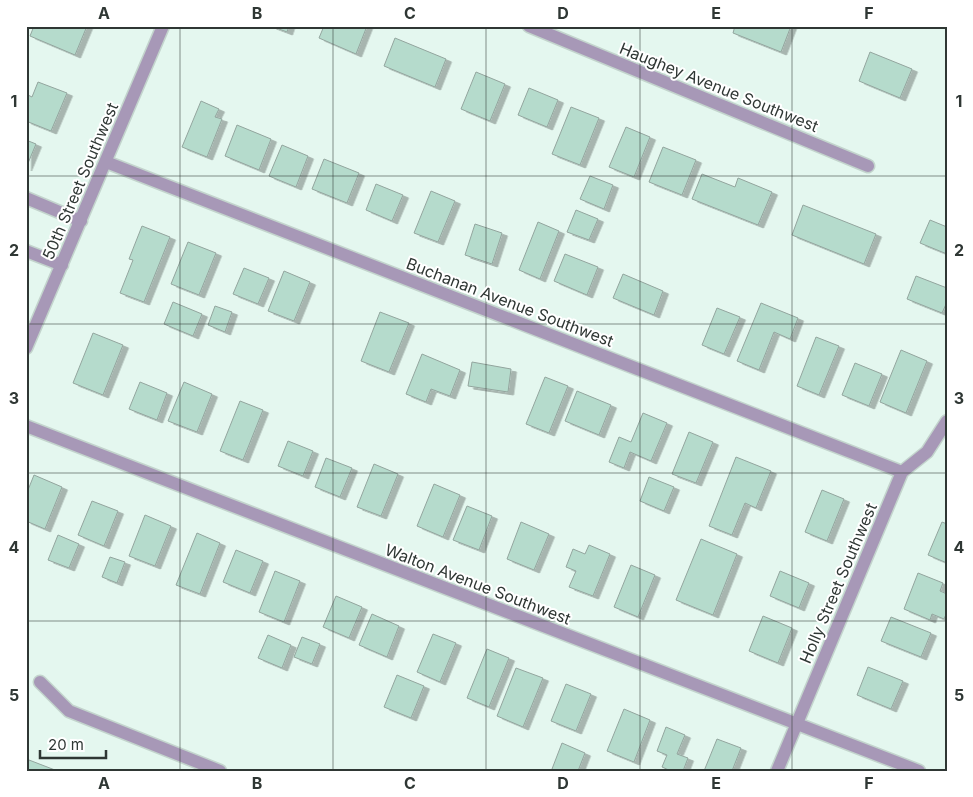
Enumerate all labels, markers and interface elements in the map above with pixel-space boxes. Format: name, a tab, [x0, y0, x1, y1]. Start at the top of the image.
text: A	[98, 3, 110, 23]
text: B	[252, 3, 262, 23]
text: C	[404, 3, 416, 23]
text: D	[557, 3, 569, 23]
text: E	[711, 3, 721, 23]
text: F	[864, 3, 874, 23]
street label: Haughey Avenue Southwest	[617, 38, 821, 136]
text: 1	[11, 91, 17, 111]
text: 1	[956, 91, 962, 111]
street label: 50th Street Southwest	[38, 99, 122, 263]
text: 2	[9, 240, 19, 260]
text: 2	[954, 240, 964, 260]
street label: Buchanan Avenue Southwest	[404, 253, 616, 351]
text: 3	[9, 388, 19, 408]
text: 3	[954, 388, 964, 408]
street label: Holly Street Southwest	[795, 500, 881, 666]
text: 4	[9, 537, 20, 557]
text: 4	[954, 537, 965, 557]
street label: Walton Avenue Southwest	[382, 539, 574, 629]
text: 5	[9, 685, 19, 705]
text: 5	[954, 685, 964, 705]
scale bar	[40, 727, 106, 759]
text: 20 m	[48, 735, 84, 754]
text: A	[98, 773, 110, 793]
text: B	[252, 773, 262, 793]
text: C	[404, 773, 416, 793]
text: D	[557, 773, 569, 793]
text: E	[711, 773, 721, 793]
text: F	[864, 773, 874, 793]

